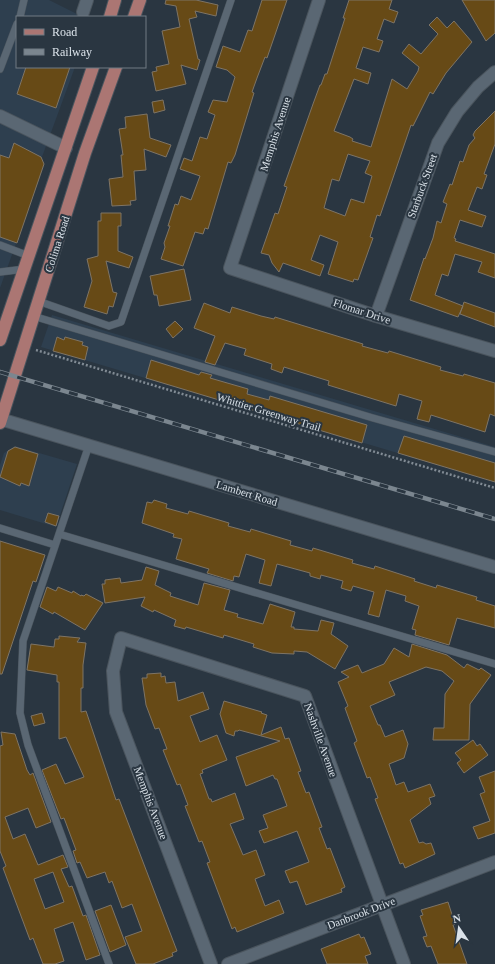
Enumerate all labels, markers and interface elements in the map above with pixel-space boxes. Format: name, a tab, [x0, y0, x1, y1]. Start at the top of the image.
legend	[16, 16, 146, 68]
text: Road	[52, 25, 77, 39]
text: Railway	[52, 45, 92, 59]
street label: Memphis Avenue	[257, 95, 293, 173]
street label: Starbuck Street	[405, 152, 439, 220]
street label: Colima Road	[42, 214, 72, 274]
street label: Flomar Drive	[332, 296, 392, 326]
street label: Whittier Greenway Trail	[216, 390, 322, 434]
street label: Lambert Road	[215, 478, 279, 508]
street label: Nashville Avenue	[302, 701, 340, 779]
street label: Memphis Avenue	[132, 765, 170, 841]
street label: Danbrook Drive	[325, 894, 397, 931]
north arrow	[439, 908, 479, 948]
text: N	[452, 912, 462, 925]

